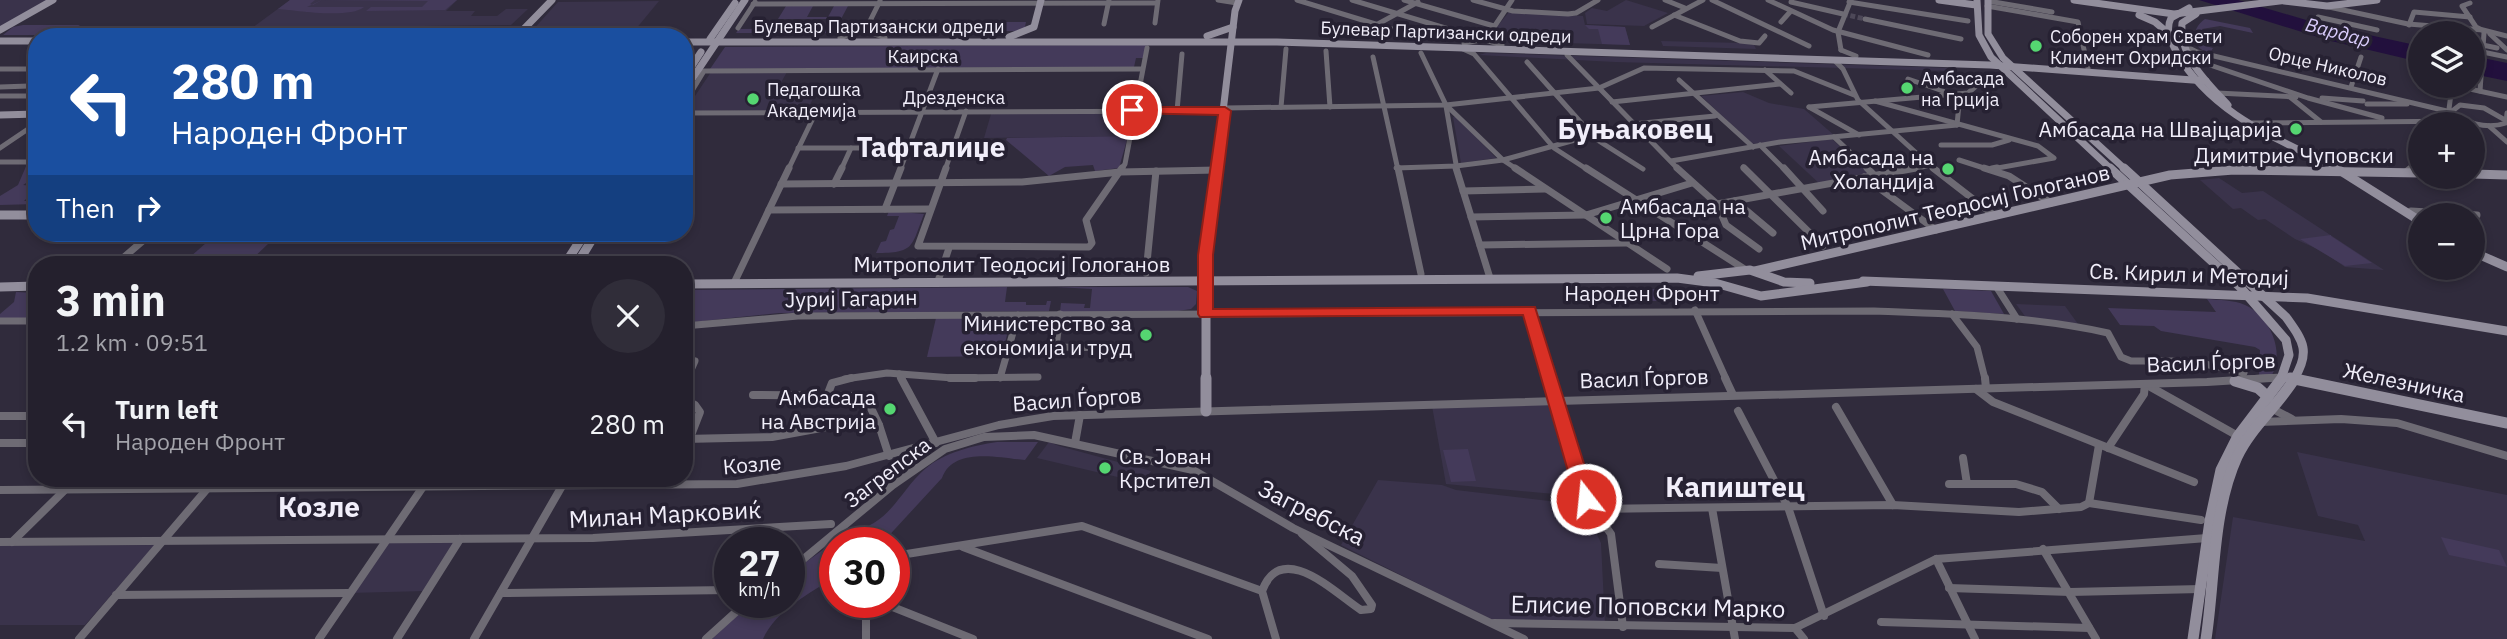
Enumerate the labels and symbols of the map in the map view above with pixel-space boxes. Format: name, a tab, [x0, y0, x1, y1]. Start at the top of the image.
water label: Вардар	[2303, 12, 2373, 52]
street label: Булевар Партизански одреди	[753, 15, 1005, 38]
street label: Булевар Партизански одреди	[1320, 16, 1572, 48]
place label: Соборен храм Свети Климент Охридски	[2050, 25, 2223, 69]
marker: Соборен храм Свети Климент Охридски	[2028, 38, 2044, 54]
street label: Орце Николов	[2266, 41, 2390, 91]
street label: Каирска	[888, 45, 959, 68]
place label: Амбасада на Грција	[1921, 67, 2005, 111]
place label: Педагошка Академија	[767, 78, 861, 122]
pin	[1102, 80, 1162, 140]
marker: Амбасада на Грција	[1899, 80, 1915, 96]
street label: Дрезденска	[903, 86, 1005, 109]
marker: Педагошка Академија	[745, 91, 761, 107]
district label: Буњаковец	[1558, 110, 1713, 147]
place label: Амбасада на Швајцарија	[2038, 115, 2282, 143]
marker: Амбасада на Швајцарија	[2288, 121, 2304, 137]
district label: Тафталиџе	[856, 128, 1006, 165]
street label: Димитрие Чуповски	[2194, 141, 2394, 169]
place label: Амбасада на Холандија	[1808, 143, 1934, 195]
street label: Митрополит Теодосиј Гологанов	[1797, 158, 2113, 256]
marker: Амбасада на Холандија	[1940, 161, 1956, 177]
place label: Амбасада на Црна Гора	[1620, 192, 1746, 244]
marker: Амбасада на Црна Гора	[1598, 210, 1614, 226]
street label: Митрополит Теодосиј Гологанов	[854, 250, 1170, 278]
street label: Св. Кирил и Методиј	[2089, 257, 2289, 291]
street label: Народен Фронт	[1564, 279, 1720, 307]
street label: Јуриј Гагарин	[784, 283, 918, 313]
place label: Министерство за економија и труд	[963, 309, 1132, 361]
marker: Министерство за економија и труд	[1138, 327, 1154, 343]
street label: Васил Ѓоргов	[2146, 346, 2276, 378]
street label: Железничка	[2340, 355, 2468, 409]
street label: Васил Ѓоргов	[1579, 362, 1709, 394]
street label: Васил Ѓоргов	[1012, 381, 1142, 417]
place label: Амбасада на Австрија	[761, 383, 876, 435]
marker: Амбасада на Австрија	[882, 401, 898, 417]
street label: Загрепска	[838, 430, 936, 514]
place label: Св. Јован Крстител	[1119, 442, 1212, 494]
street label: Козле	[721, 447, 783, 481]
marker: Св. Јован Крстител	[1097, 460, 1113, 476]
position arrow	[1549, 462, 1623, 536]
district label: Капиштец	[1665, 468, 1805, 505]
street label: Загребска	[1253, 471, 1371, 553]
district label: Козле	[278, 488, 360, 525]
street label: Милан Марковиќ	[568, 493, 762, 535]
speed limit sign: 30	[819, 527, 910, 618]
street label: Елисие Поповски Марко	[1510, 588, 1786, 624]

